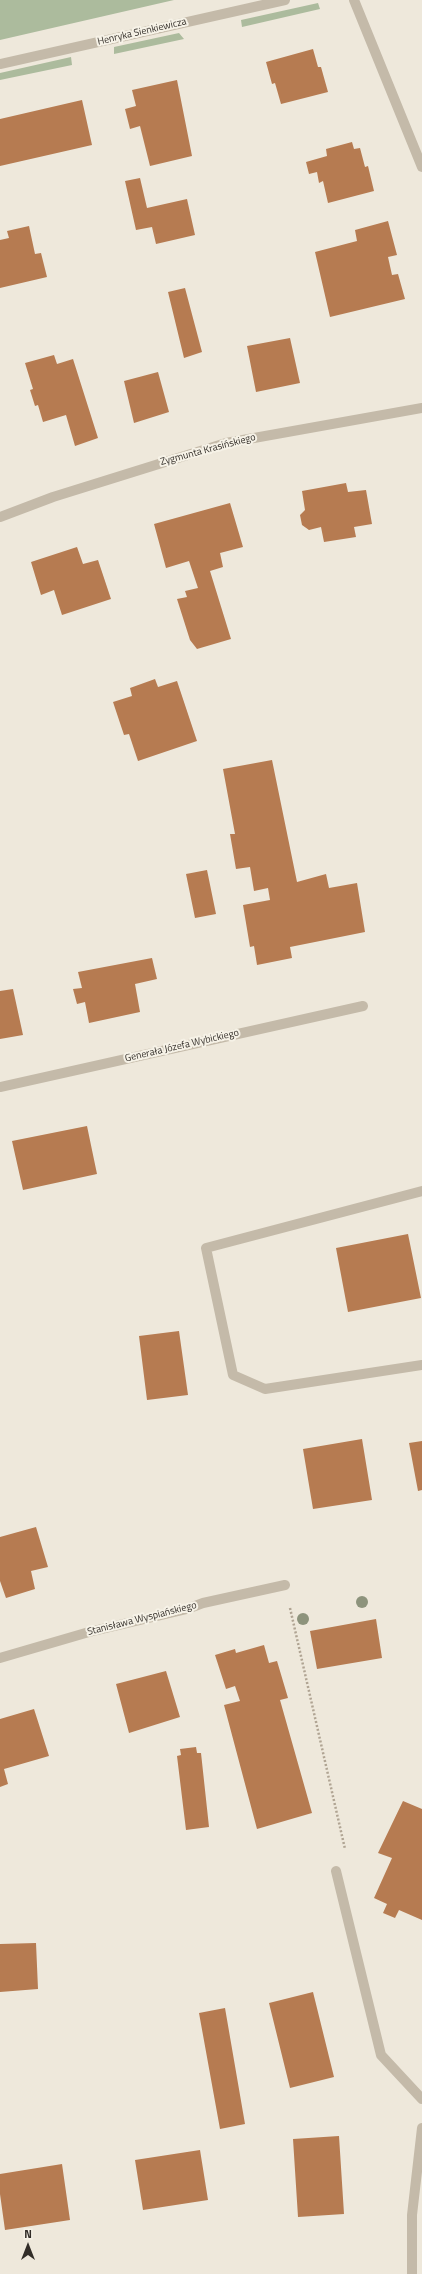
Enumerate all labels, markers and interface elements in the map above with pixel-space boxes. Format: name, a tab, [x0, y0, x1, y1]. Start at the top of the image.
street label: Henryka Sienkiewicza	[96, 16, 188, 48]
street label: Zygmunta Krasińskiego	[159, 431, 257, 469]
street label: Generała Józefa Wybickiego	[124, 1027, 240, 1065]
street label: Stanisława Wyspiańskiego	[86, 1600, 198, 1638]
north arrow	[8, 2226, 48, 2266]
text: N	[24, 2226, 32, 2242]

